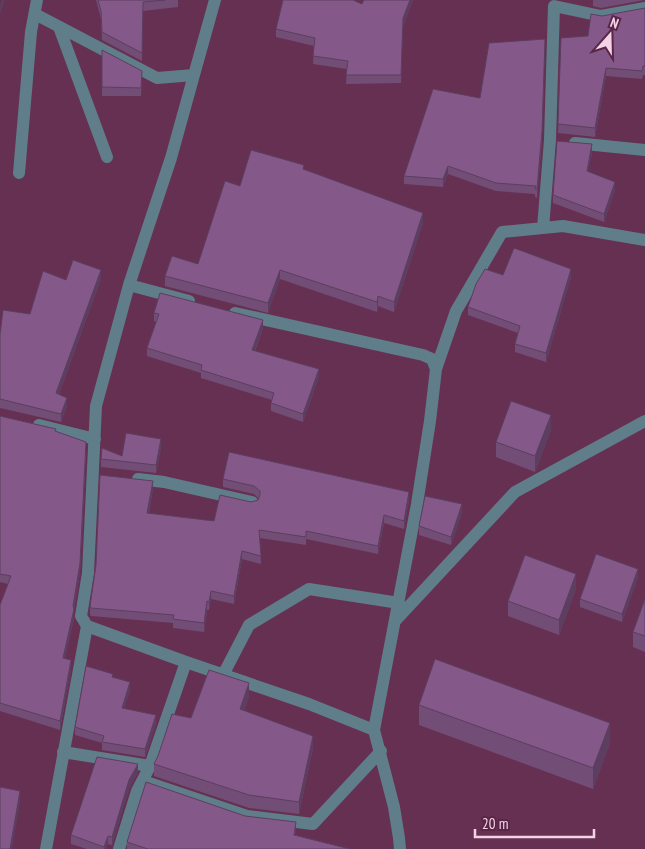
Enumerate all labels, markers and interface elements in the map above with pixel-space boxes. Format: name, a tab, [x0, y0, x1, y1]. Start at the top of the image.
north arrow	[585, 10, 635, 60]
text: N	[608, 13, 621, 33]
scale bar	[475, 806, 594, 838]
text: 20 m	[482, 814, 508, 833]

